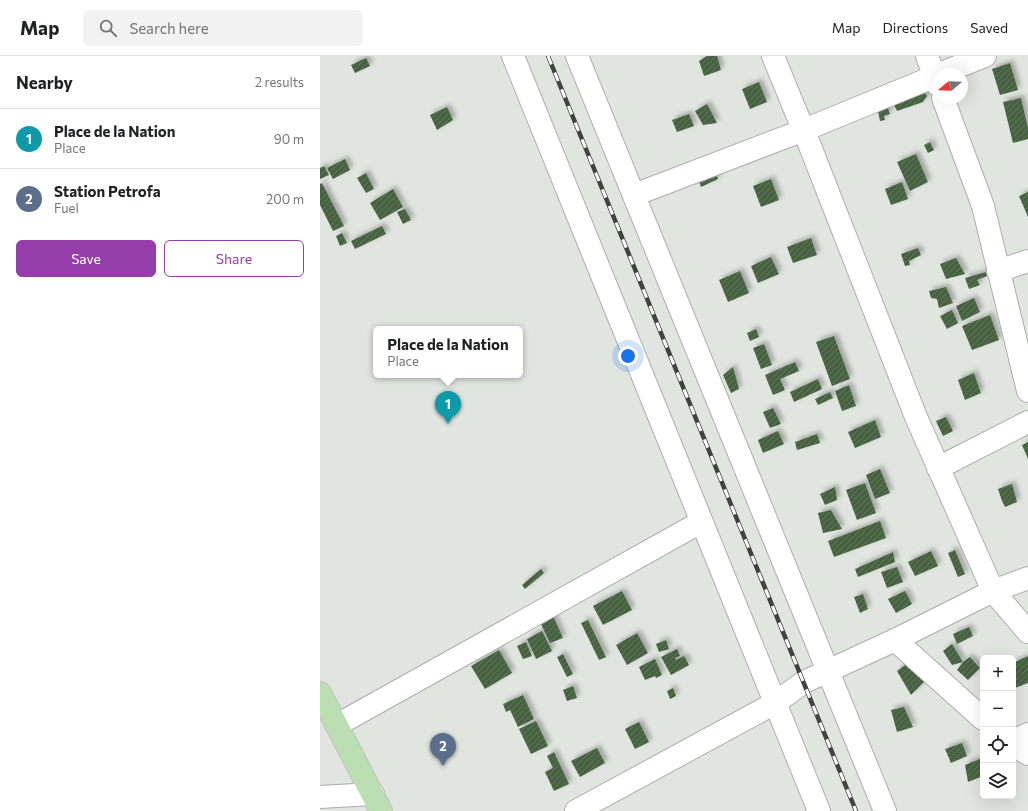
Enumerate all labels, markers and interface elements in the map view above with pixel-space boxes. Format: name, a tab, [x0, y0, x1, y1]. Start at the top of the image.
search box	[83, 10, 363, 46]
text: Map	[20, 16, 59, 39]
icon: search	[97, 17, 119, 39]
text: Search here	[129, 19, 209, 37]
text: Map	[832, 19, 861, 36]
text: Directions	[883, 19, 948, 36]
text: Saved	[970, 19, 1008, 36]
north arrow	[932, 68, 968, 104]
text: Nearby	[16, 72, 73, 93]
text: 2 results	[255, 74, 304, 90]
text: Place de la Nation	[54, 122, 175, 140]
text: 1	[26, 131, 32, 147]
text: 90 m	[274, 131, 304, 147]
text: Place	[54, 140, 86, 156]
text: Station Petrofa	[54, 182, 161, 200]
text: 2	[25, 191, 33, 207]
text: 200 m	[266, 191, 304, 207]
text: Fuel	[54, 200, 79, 216]
button: Save	[16, 240, 156, 277]
button: Share	[164, 240, 304, 277]
popup	[373, 326, 523, 378]
text: Place de la Nation	[387, 335, 509, 353]
your location	[618, 346, 638, 366]
text: Place	[387, 353, 419, 369]
pin: 1	[435, 391, 461, 424]
map controls	[980, 655, 1016, 799]
button: +	[980, 655, 1016, 691]
button: −	[980, 691, 1016, 727]
button: locate	[980, 727, 1016, 763]
pin: 2	[430, 733, 456, 766]
button: layers	[980, 763, 1016, 799]

